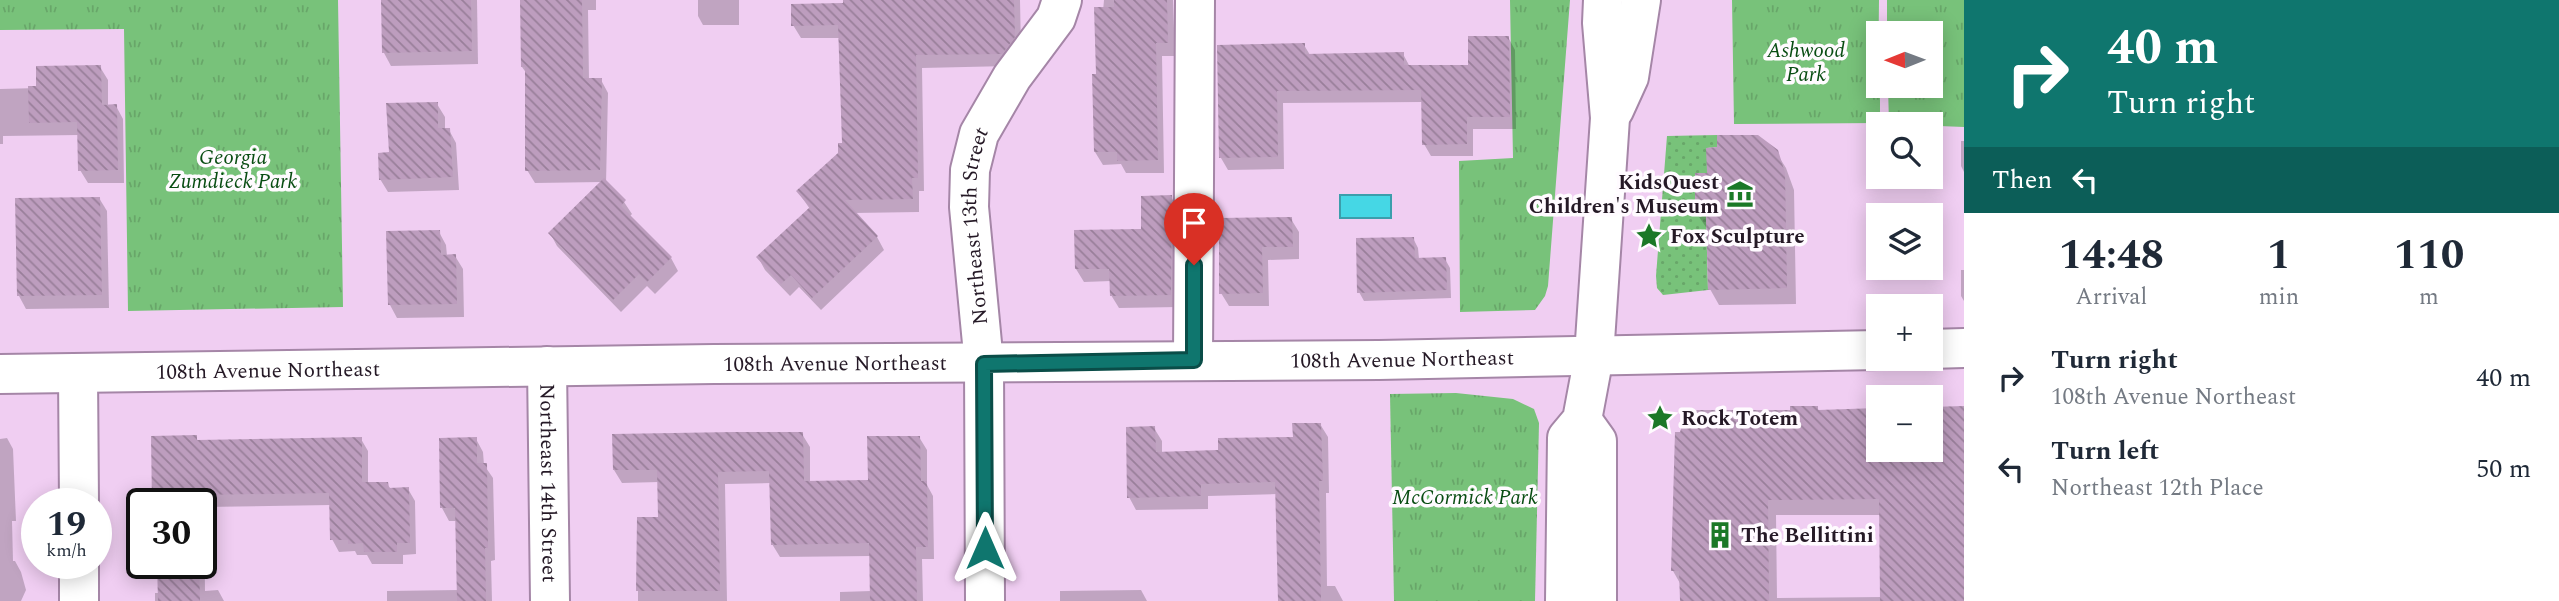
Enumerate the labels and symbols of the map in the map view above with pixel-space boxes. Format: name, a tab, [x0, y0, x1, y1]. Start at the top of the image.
north arrow	[1866, 21, 1942, 98]
park label: Ashwood Park	[1766, 35, 1845, 91]
street label: Northeast 13th Street	[954, 121, 997, 326]
park label: Georgia Zumdieck Park	[169, 142, 298, 198]
place label: KidsQuest Children's Museum	[1529, 167, 1719, 223]
museum icon: KidsQuest Children's Museum	[1725, 179, 1755, 209]
pin	[1164, 193, 1224, 265]
place icon: Fox Sculpture	[1634, 221, 1664, 251]
place label: Fox Sculpture	[1670, 221, 1805, 253]
street label: 108th Avenue Northeast	[1290, 342, 1514, 378]
street label: 108th Avenue Northeast	[723, 348, 947, 381]
street label: 108th Avenue Northeast	[156, 354, 380, 389]
street label: Northeast 14th Street	[530, 383, 565, 583]
place icon: Rock Totem	[1645, 403, 1675, 433]
place label: Rock Totem	[1681, 403, 1798, 435]
park label: McCormick Park	[1392, 482, 1538, 514]
speed limit sign: 30	[126, 488, 217, 579]
position arrow	[948, 511, 1022, 585]
building icon: The Bellittini	[1705, 520, 1735, 550]
place label: The Bellittini	[1741, 520, 1874, 552]

